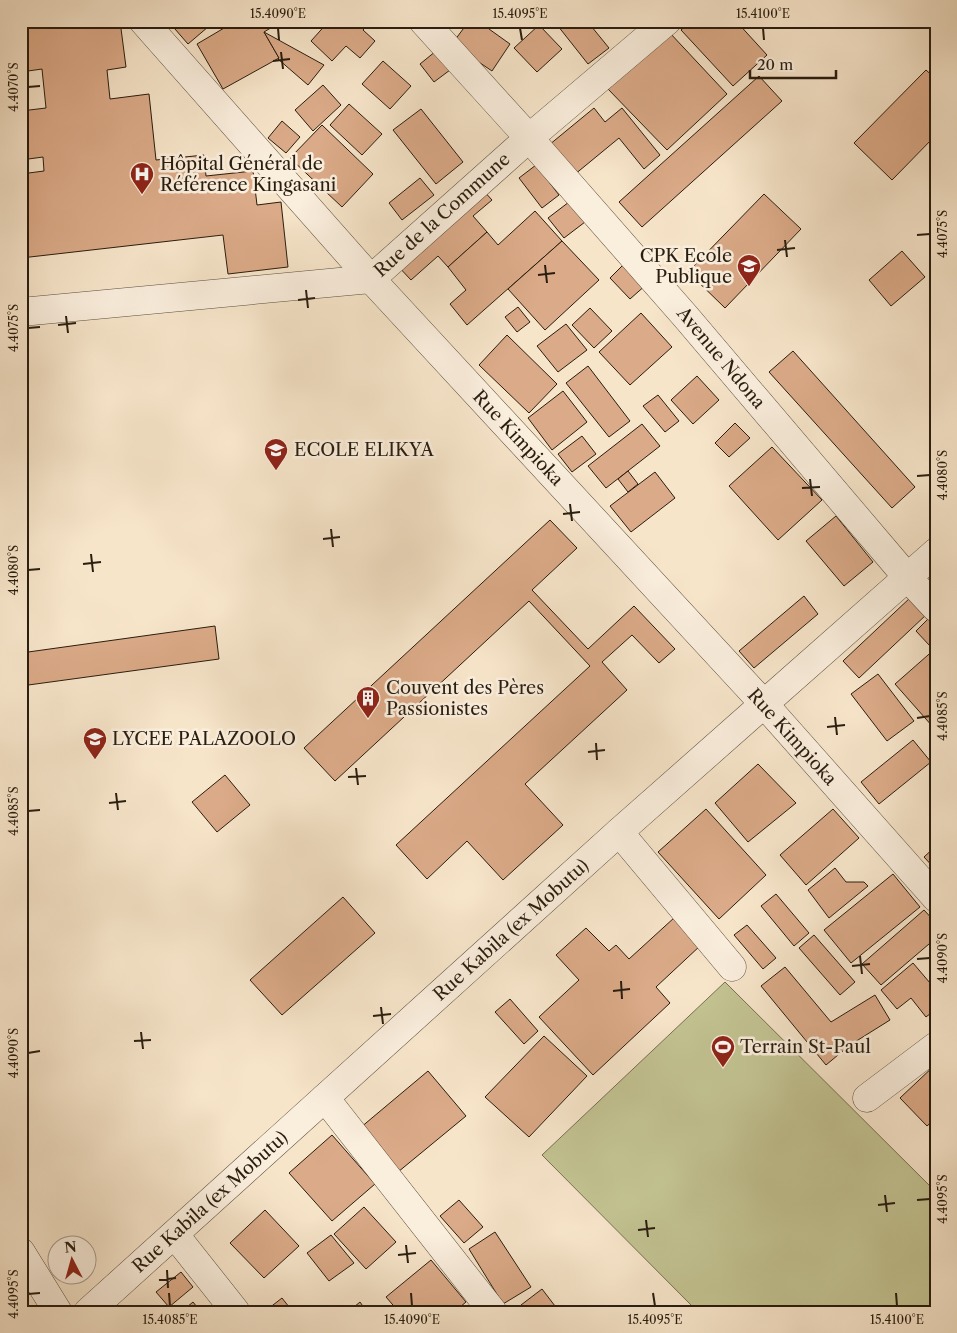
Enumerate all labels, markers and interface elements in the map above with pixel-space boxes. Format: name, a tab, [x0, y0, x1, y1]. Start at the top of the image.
text: 15.4090°E	[250, 6, 306, 21]
text: 15.4095°E	[492, 6, 548, 21]
text: 15.4100°E	[736, 6, 790, 21]
scale bar	[750, 48, 836, 80]
text: 20 m	[757, 55, 793, 74]
text: 4.4070°S	[6, 62, 21, 112]
street label: Rue de la Commune	[370, 148, 514, 282]
place label: Hôpital Général de Référence Kingasani	[160, 153, 337, 196]
hospital icon: Hôpital Général de Référence Kingasani	[129, 161, 155, 195]
text: 4.4075°S	[935, 210, 950, 258]
place label: CPK Ecole Publique	[640, 245, 732, 288]
school or university icon: CPK Ecole Publique	[736, 253, 762, 287]
street label: Avenue Ndona	[671, 302, 770, 414]
text: 4.4075°S	[6, 304, 21, 352]
street label: Rue Kimpioka	[468, 386, 568, 491]
school or university icon: ECOLE ELIKYA	[263, 437, 289, 471]
place label: ECOLE ELIKYA	[294, 439, 434, 461]
text: 4.4080°S	[935, 450, 950, 500]
text: 4.4080°S	[6, 545, 21, 595]
place label: Couvent des Pères Passionistes	[386, 677, 544, 720]
street label: Rue Kimpioka	[743, 684, 841, 790]
building icon: Couvent des Pères Passionistes	[355, 685, 381, 719]
text: 4.4085°S	[935, 691, 950, 741]
school or university icon: LYCEE PALAZOOLO	[82, 726, 108, 760]
place label: LYCEE PALAZOOLO	[112, 728, 296, 750]
text: 4.4085°S	[6, 786, 21, 836]
street label: Rue Kabila (ex Mobutu)	[429, 855, 593, 1005]
text: 4.4090°S	[935, 933, 950, 983]
text: 4.4090°S	[6, 1028, 21, 1078]
sports icon: Terrain St-Paul	[710, 1034, 736, 1068]
place label: Terrain St-Paul	[740, 1036, 871, 1058]
street label: Rue Kabila (ex Mobutu)	[128, 1127, 292, 1277]
text: 4.4095°S	[935, 1174, 950, 1224]
north arrow	[48, 1236, 98, 1286]
text: N	[64, 1237, 78, 1257]
text: 4.4095°S	[6, 1269, 21, 1319]
text: 15.4085°E	[142, 1312, 198, 1327]
text: 15.4090°E	[384, 1312, 440, 1327]
text: 15.4095°E	[627, 1312, 683, 1327]
text: 15.4100°E	[870, 1312, 924, 1327]

